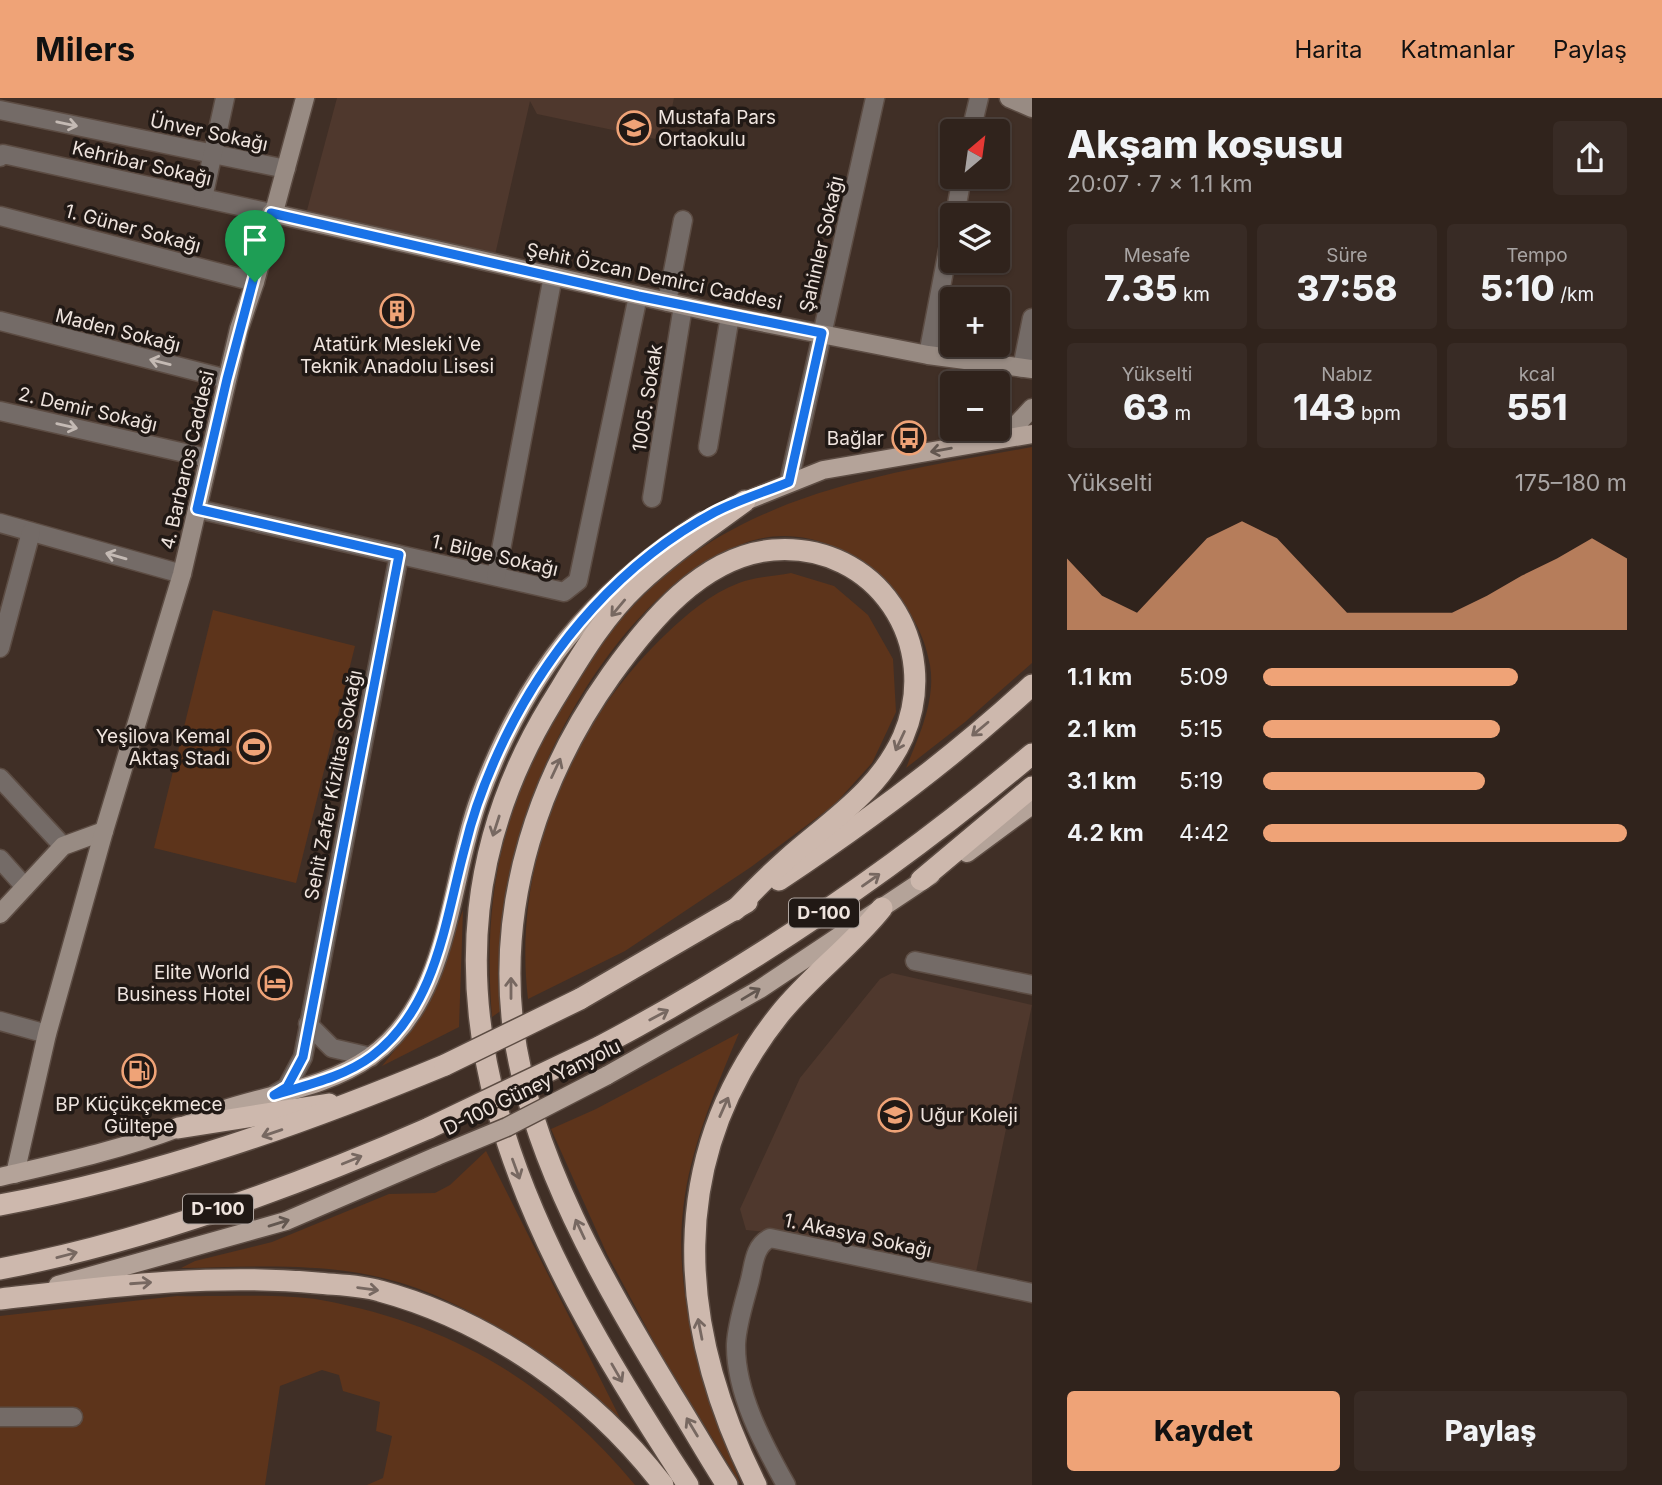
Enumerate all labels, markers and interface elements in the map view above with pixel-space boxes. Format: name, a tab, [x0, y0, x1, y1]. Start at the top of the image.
text: Milers	[35, 29, 135, 69]
text: Harita	[1295, 35, 1363, 64]
text: Katmanlar	[1401, 35, 1515, 64]
text: Paylaş	[1553, 35, 1627, 64]
place label: Mustafa Pars Ortaokulu	[658, 106, 776, 151]
street label: Ünver Sokağı	[148, 109, 270, 156]
school or university icon: Mustafa Pars Ortaokulu	[615, 109, 653, 147]
one-way arrow	[55, 118, 78, 132]
north arrow	[940, 119, 1010, 189]
map controls	[940, 119, 1010, 441]
text: Akşam koşusu	[1067, 121, 1344, 167]
button: share	[1553, 121, 1627, 195]
street label: Kehribar Sokağı	[70, 136, 214, 191]
text: 20:07 · 7 × 1.1 km	[1067, 170, 1253, 198]
street label: Şahinler Sokağı	[795, 174, 848, 314]
street label: 1. Güner Sokağı	[62, 199, 203, 258]
button: layers	[940, 203, 1010, 273]
pin	[225, 210, 285, 282]
icon: arrive	[236, 221, 274, 259]
street label: Şehit Özcan Demirci Caddesi	[524, 238, 784, 315]
text: Mesafe	[1124, 244, 1190, 267]
text: Süre	[1326, 244, 1368, 267]
text: Tempo	[1506, 244, 1568, 267]
text: 7.35	[1104, 267, 1178, 309]
text: 37:58	[1297, 267, 1397, 309]
text: 5:10	[1480, 267, 1555, 309]
text: km	[1178, 283, 1210, 306]
text: /km	[1555, 283, 1594, 306]
button: +	[940, 287, 1010, 357]
building icon: Atatürk Mesleki Ve Teknik Anadolu Lisesi	[378, 292, 416, 330]
street label: Maden Sokağı	[53, 304, 183, 357]
place label: Atatürk Mesleki Ve Teknik Anadolu Lisesi	[300, 333, 494, 378]
street label: 1005. Sokak	[628, 342, 667, 454]
one-way arrow	[150, 355, 172, 368]
text: Yükselti	[1122, 363, 1192, 386]
text: Nabız	[1321, 363, 1373, 386]
text: kcal	[1519, 363, 1555, 386]
street label: 4. Barbaros Caddesi	[156, 369, 219, 552]
button: −	[940, 371, 1010, 441]
street label: 2. Demir Sokağı	[16, 382, 160, 437]
text: 63	[1123, 386, 1169, 428]
text: 143	[1293, 386, 1356, 428]
text: 551	[1506, 386, 1568, 428]
text: m	[1169, 402, 1191, 425]
text: bpm	[1356, 402, 1401, 425]
bus stop icon: Bağlar	[890, 419, 928, 457]
one-way arrow	[55, 420, 77, 433]
place label: Bağlar	[827, 427, 884, 450]
one-way arrow	[930, 444, 953, 457]
text: Yükselti	[1067, 469, 1152, 497]
text: 175–180 m	[1515, 469, 1627, 497]
street label: 1. Bilge Sokağı	[429, 530, 560, 581]
one-way arrow	[105, 549, 128, 562]
one-way arrow	[610, 598, 626, 616]
text: 1.1 km	[1067, 663, 1132, 691]
text: 5:09	[1179, 663, 1228, 691]
street label: Sehit Zafer Kiziltas Sokağı	[300, 668, 367, 902]
text: 2.1 km	[1067, 715, 1137, 743]
text: 5:15	[1179, 715, 1223, 743]
one-way arrow	[972, 721, 990, 737]
place label: Yeşilova Kemal Aktaş Stadı	[96, 725, 230, 770]
sports icon: Yeşilova Kemal Aktaş Stadı	[235, 728, 273, 766]
one-way arrow	[893, 730, 907, 751]
one-way arrow	[550, 757, 563, 779]
text: 3.1 km	[1067, 767, 1137, 795]
text: 5:19	[1179, 767, 1223, 795]
one-way arrow	[489, 815, 502, 837]
text: 4.2 km	[1067, 819, 1144, 847]
text: 4:42	[1179, 819, 1229, 847]
one-way arrow	[861, 872, 880, 887]
road number: D-100	[789, 898, 859, 928]
place label: Elite World Business Hotel	[117, 961, 250, 1006]
hotel icon: Elite World Business Hotel	[256, 964, 294, 1002]
one-way arrow	[504, 977, 518, 1000]
one-way arrow	[741, 987, 761, 1001]
one-way arrow	[648, 1008, 669, 1022]
street label: D-100 Güney Yanyolu	[440, 1035, 624, 1140]
fuel station icon: BP Küçükçekmece Gültepe	[120, 1052, 158, 1090]
place label: BP Küçükçekmece Gültepe	[55, 1093, 223, 1138]
school or university icon: Uğur Koleji	[876, 1096, 914, 1134]
one-way arrow	[718, 1097, 732, 1118]
place label: Uğur Koleji	[920, 1104, 1018, 1127]
one-way arrow	[261, 1128, 283, 1140]
one-way arrow	[341, 1153, 363, 1166]
one-way arrow	[511, 1158, 523, 1180]
road number: D-100	[183, 1194, 253, 1224]
street label: 1. Akasya Sokağı	[782, 1209, 934, 1262]
one-way arrow	[267, 1216, 289, 1228]
one-way arrow	[573, 1218, 586, 1240]
one-way arrow	[55, 1248, 78, 1261]
one-way arrow	[129, 1276, 152, 1289]
one-way arrow	[356, 1283, 379, 1296]
one-way arrow	[693, 1318, 707, 1341]
one-way arrow	[610, 1362, 624, 1382]
button: Kaydet	[1067, 1391, 1340, 1471]
button: Paylaş	[1354, 1391, 1627, 1471]
one-way arrow	[684, 1417, 698, 1437]

